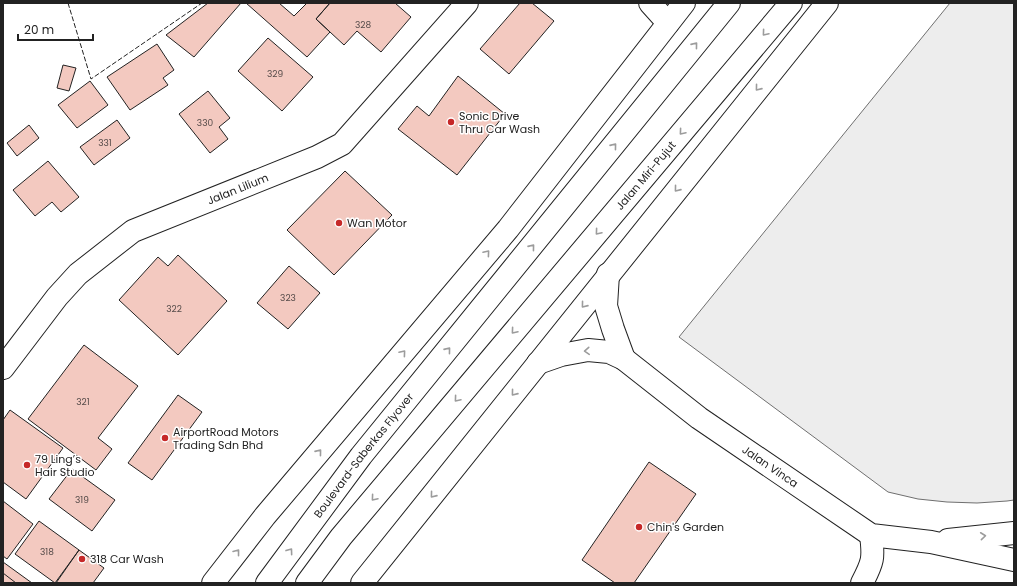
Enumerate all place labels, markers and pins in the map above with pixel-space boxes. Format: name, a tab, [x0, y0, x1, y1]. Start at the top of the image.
place label: Sonic Drive Thru Car Wash	[459, 108, 540, 137]
marker: Sonic Drive Thru Car Wash	[446, 117, 456, 127]
place label: Wan Motor	[347, 215, 407, 231]
marker: Wan Motor	[334, 218, 344, 228]
place label: AirportRoad Motors Trading Sdn Bhd	[173, 424, 279, 453]
marker: AirportRoad Motors Trading Sdn Bhd	[160, 433, 170, 443]
place label: 79 Ling’s Hair Studio	[35, 451, 94, 480]
marker: 79 Ling’s Hair Studio	[22, 460, 32, 470]
place label: Chin's Garden	[647, 519, 724, 535]
marker: Chin's Garden	[634, 522, 644, 532]
place label: 318 Car Wash	[90, 551, 164, 567]
marker: 318 Car Wash	[77, 554, 87, 564]

